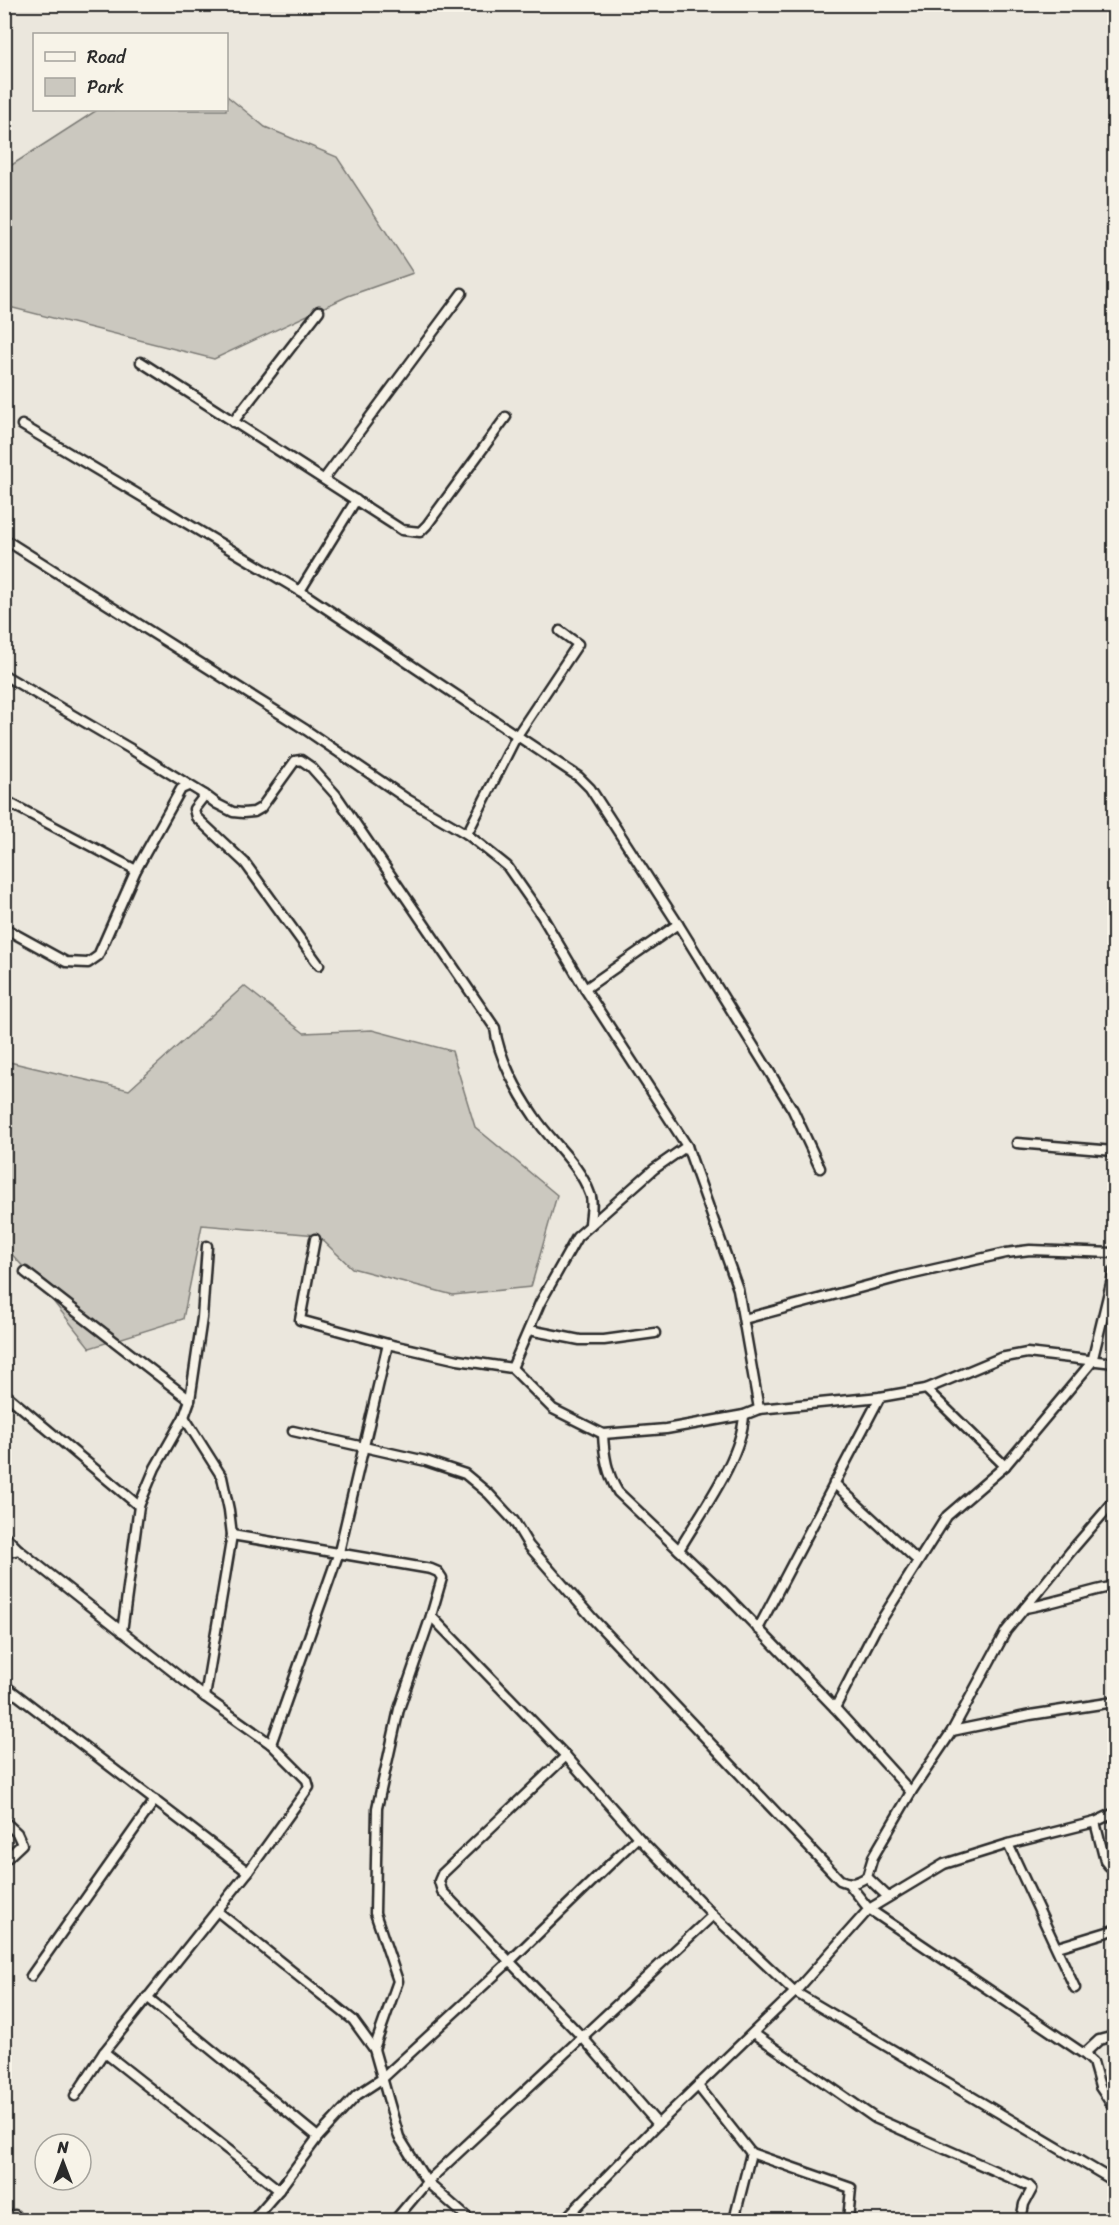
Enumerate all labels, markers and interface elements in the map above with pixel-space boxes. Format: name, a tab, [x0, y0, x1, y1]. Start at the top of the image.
legend	[33, 33, 228, 111]
text: Road	[87, 41, 127, 73]
text: Park	[87, 71, 124, 103]
north arrow	[33, 2132, 93, 2192]
text: N	[56, 2133, 69, 2162]

